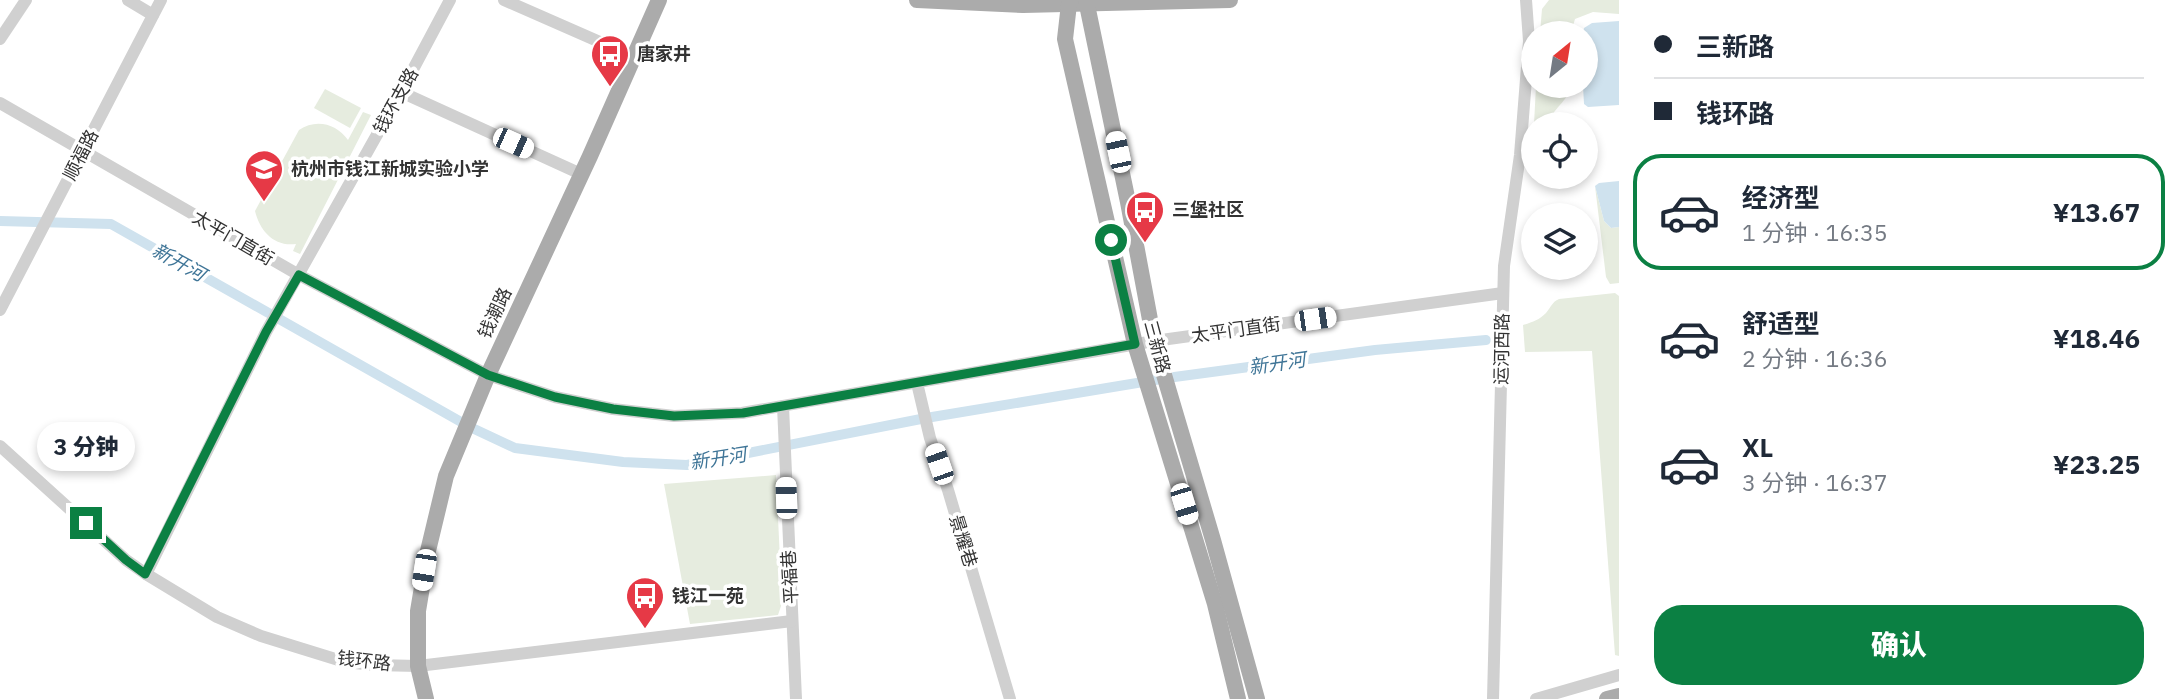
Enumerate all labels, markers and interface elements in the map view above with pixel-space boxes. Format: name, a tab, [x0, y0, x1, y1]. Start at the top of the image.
north arrow	[1521, 21, 1598, 98]
map controls	[1521, 21, 1598, 280]
text: 三新路	[1696, 29, 1774, 63]
bus stop icon: 唐家井	[589, 33, 631, 88]
place label: 唐家井	[637, 42, 691, 65]
street label: 钱环支路	[368, 64, 423, 138]
text: 钱环路	[1696, 96, 1774, 130]
button: locate	[1521, 112, 1598, 189]
street label: 顺福路	[58, 125, 103, 184]
car	[490, 125, 537, 161]
car	[1104, 129, 1133, 175]
school or university icon: 杭州市钱江新城实验小学	[243, 148, 285, 203]
place label: 杭州市钱江新城实验小学	[291, 157, 489, 180]
text: 经济型	[1742, 180, 1820, 214]
icon: car	[1658, 181, 1721, 244]
bus stop icon: 三堡社区	[1124, 189, 1166, 244]
text: ¥13.67	[2053, 195, 2140, 229]
place label: 三堡社区	[1172, 198, 1244, 221]
button: layers	[1521, 203, 1598, 280]
street label: 太平门直街	[189, 205, 278, 270]
text: 1 分钟 · 16:35	[1742, 217, 1888, 247]
route start	[1095, 224, 1127, 256]
water label: 新开河	[148, 238, 213, 288]
street label: 钱潮路	[473, 283, 516, 342]
car	[1293, 306, 1338, 332]
text: 舒适型	[1742, 306, 1820, 340]
icon: car	[1658, 307, 1721, 370]
street label: 太平门直街	[1190, 312, 1282, 347]
street label: 运河西路	[1489, 313, 1514, 385]
street label: 三新路	[1139, 318, 1176, 376]
text: ¥18.46	[2053, 321, 2140, 355]
text: 2 分钟 · 16:36	[1742, 343, 1888, 373]
water label: 新开河	[1247, 347, 1311, 379]
callout: 3 分钟	[37, 421, 135, 470]
text: XL	[1742, 430, 1773, 464]
text: 3 分钟	[53, 431, 119, 461]
icon: car	[1658, 433, 1721, 496]
water label: 新开河	[688, 441, 752, 474]
car	[923, 441, 956, 487]
text: ¥23.25	[2053, 447, 2140, 481]
text: 3 分钟 · 16:37	[1742, 467, 1888, 497]
car	[775, 477, 798, 519]
car	[1168, 481, 1201, 527]
route end	[70, 507, 102, 539]
street label: 景耀巷	[945, 512, 982, 570]
car	[411, 548, 438, 592]
street label: 平福巷	[777, 549, 802, 605]
bus stop icon: 钱江一苑	[624, 575, 666, 630]
place label: 钱江一苑	[672, 584, 744, 607]
button: 确认	[1654, 605, 2144, 685]
street label: 钱环路	[336, 646, 392, 675]

